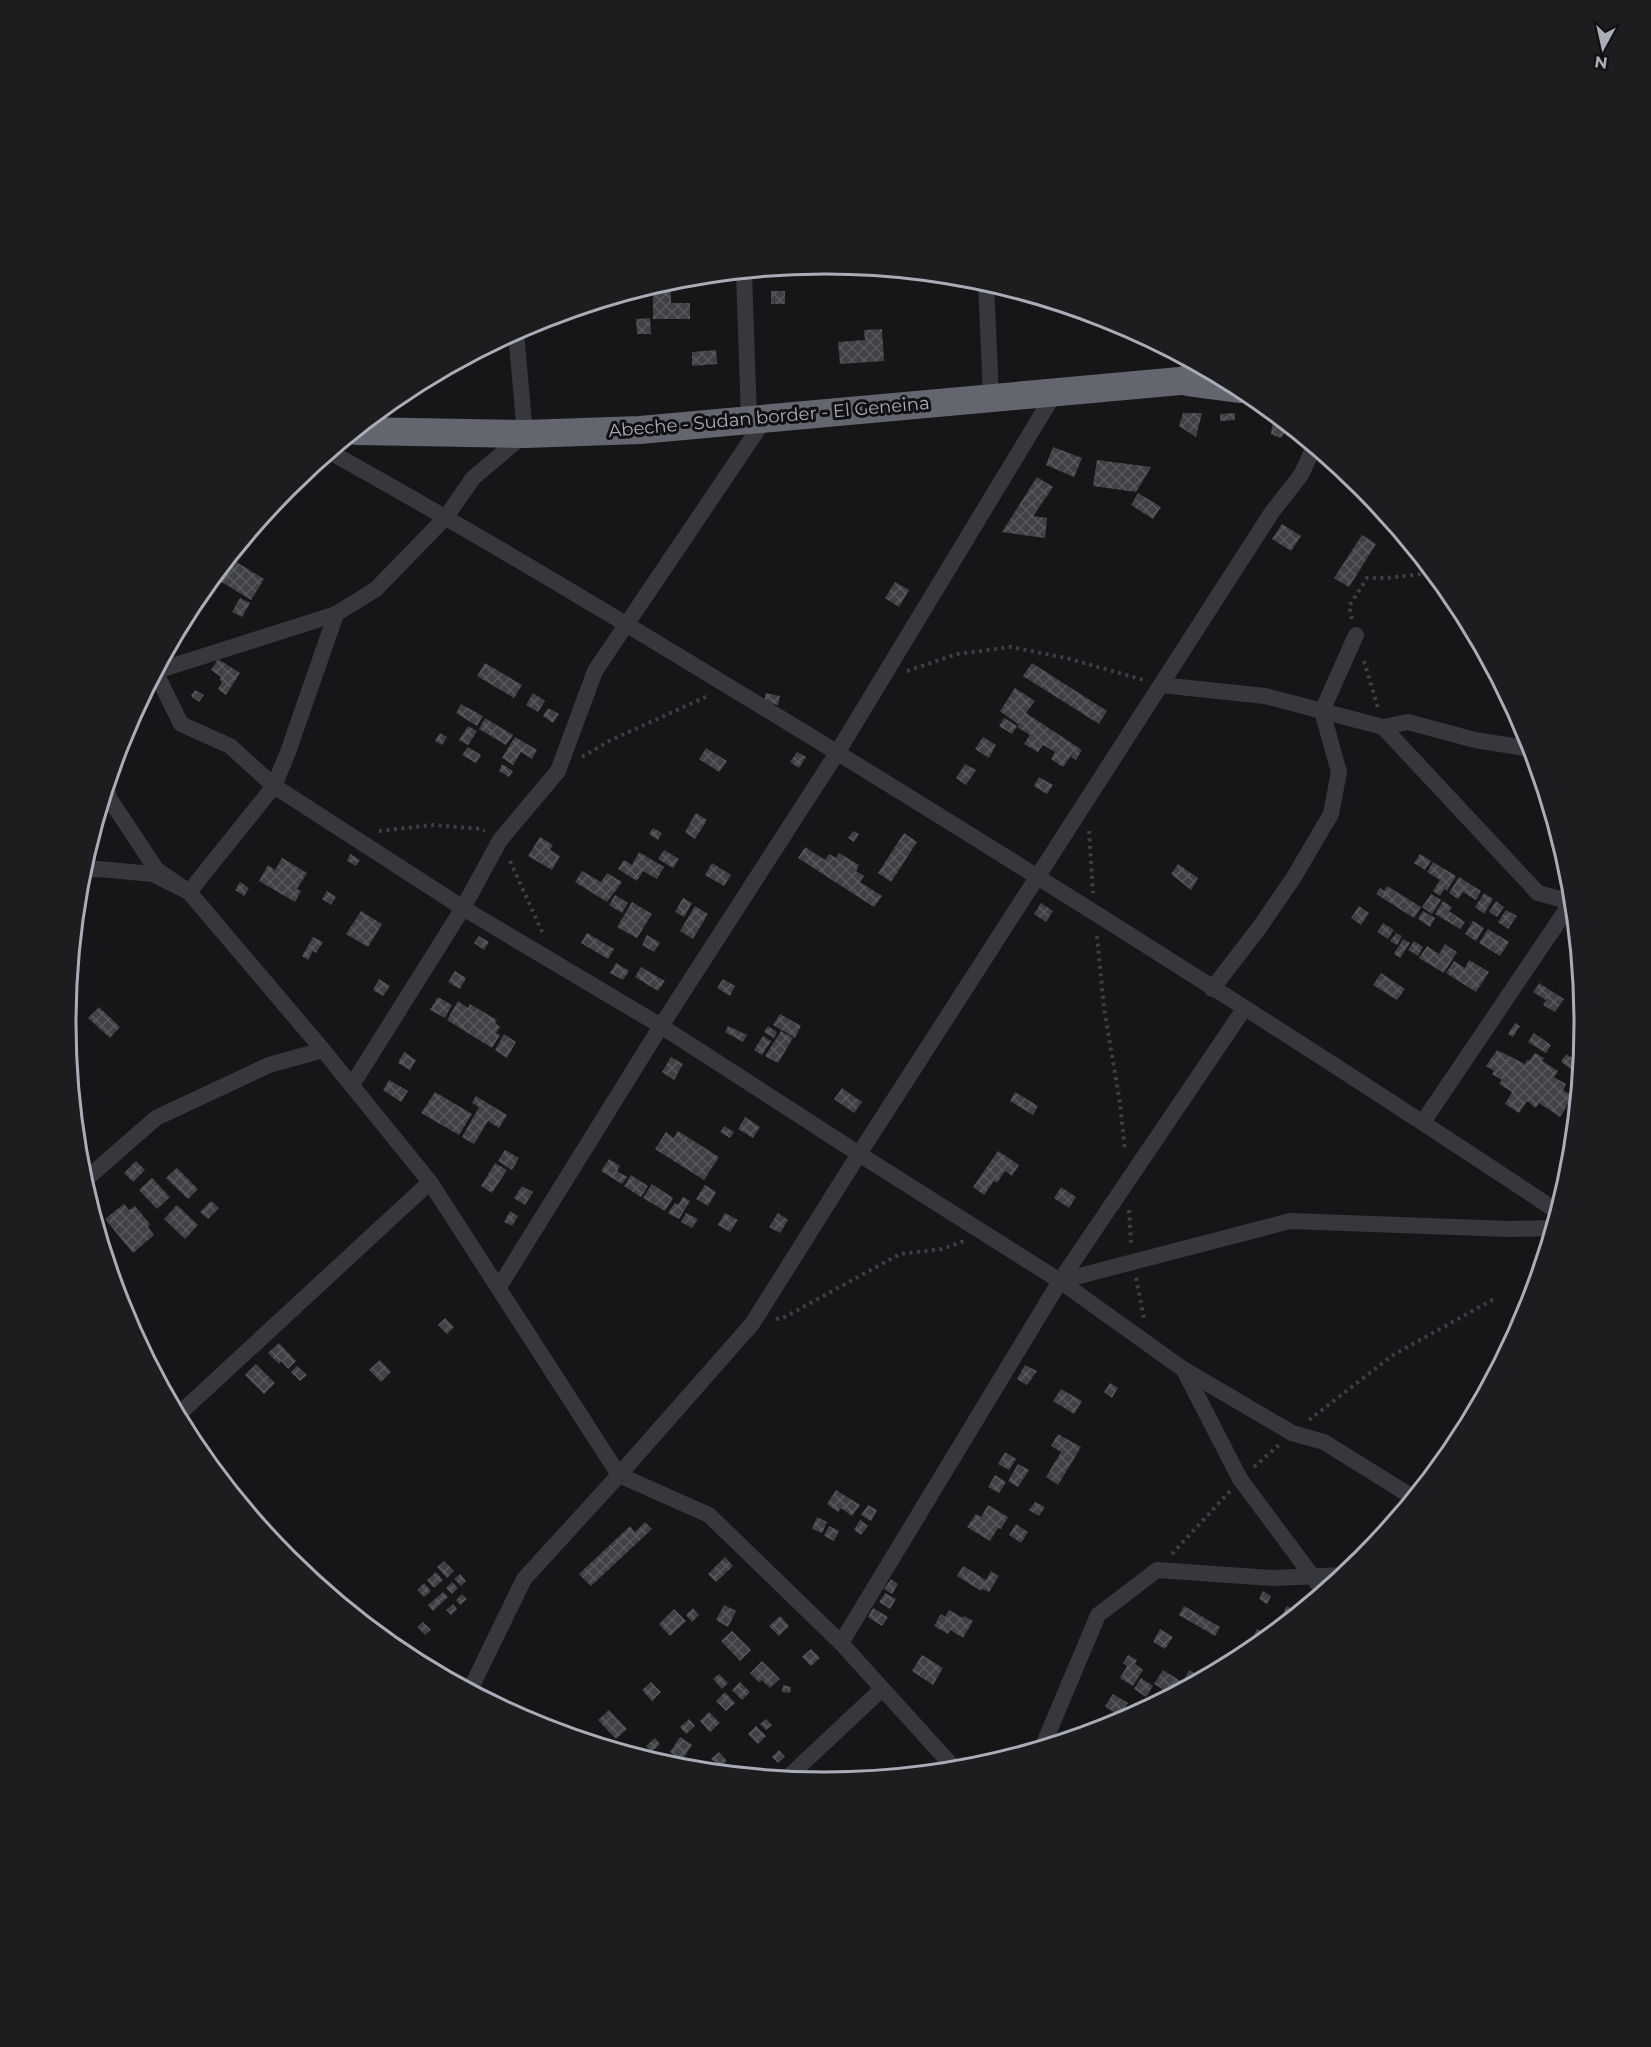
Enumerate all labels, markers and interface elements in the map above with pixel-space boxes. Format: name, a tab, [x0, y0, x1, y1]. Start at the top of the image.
north arrow	[1573, 18, 1633, 78]
text: N	[1593, 52, 1609, 73]
street label: Abeche - Sudan border - El Geneina	[607, 392, 931, 442]

